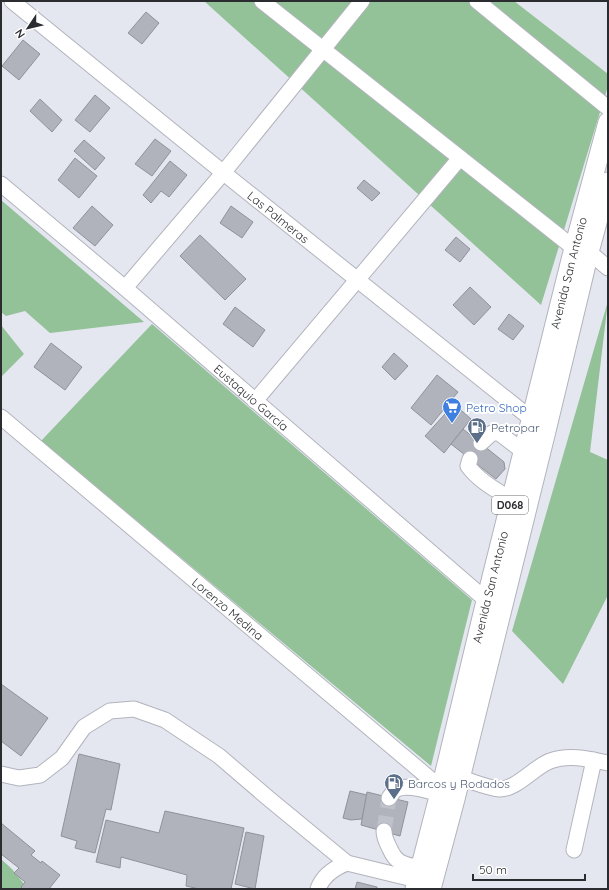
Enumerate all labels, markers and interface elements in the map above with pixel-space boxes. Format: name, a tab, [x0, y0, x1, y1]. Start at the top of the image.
north arrow	[8, 8, 48, 48]
text: N	[12, 26, 28, 41]
street label: Las Palmeras	[245, 188, 313, 246]
street label: Avenida San Antonio	[547, 215, 590, 330]
street label: Eustaquio García	[211, 361, 292, 434]
supermarket icon: Petro Shop	[441, 396, 463, 424]
place label: Petro Shop	[466, 400, 527, 415]
fuel station icon: Petropar	[466, 416, 488, 444]
place label: Petropar	[491, 420, 540, 435]
road number: D068	[492, 496, 528, 514]
street label: Avenida San Antonio	[469, 530, 511, 645]
street label: Lorenzo Medina	[189, 574, 267, 643]
fuel station icon: Barcos y Rodados	[383, 772, 405, 800]
place label: Barcos y Rodados	[408, 776, 510, 791]
scale bar	[473, 856, 585, 882]
text: 50 m	[479, 862, 507, 877]

